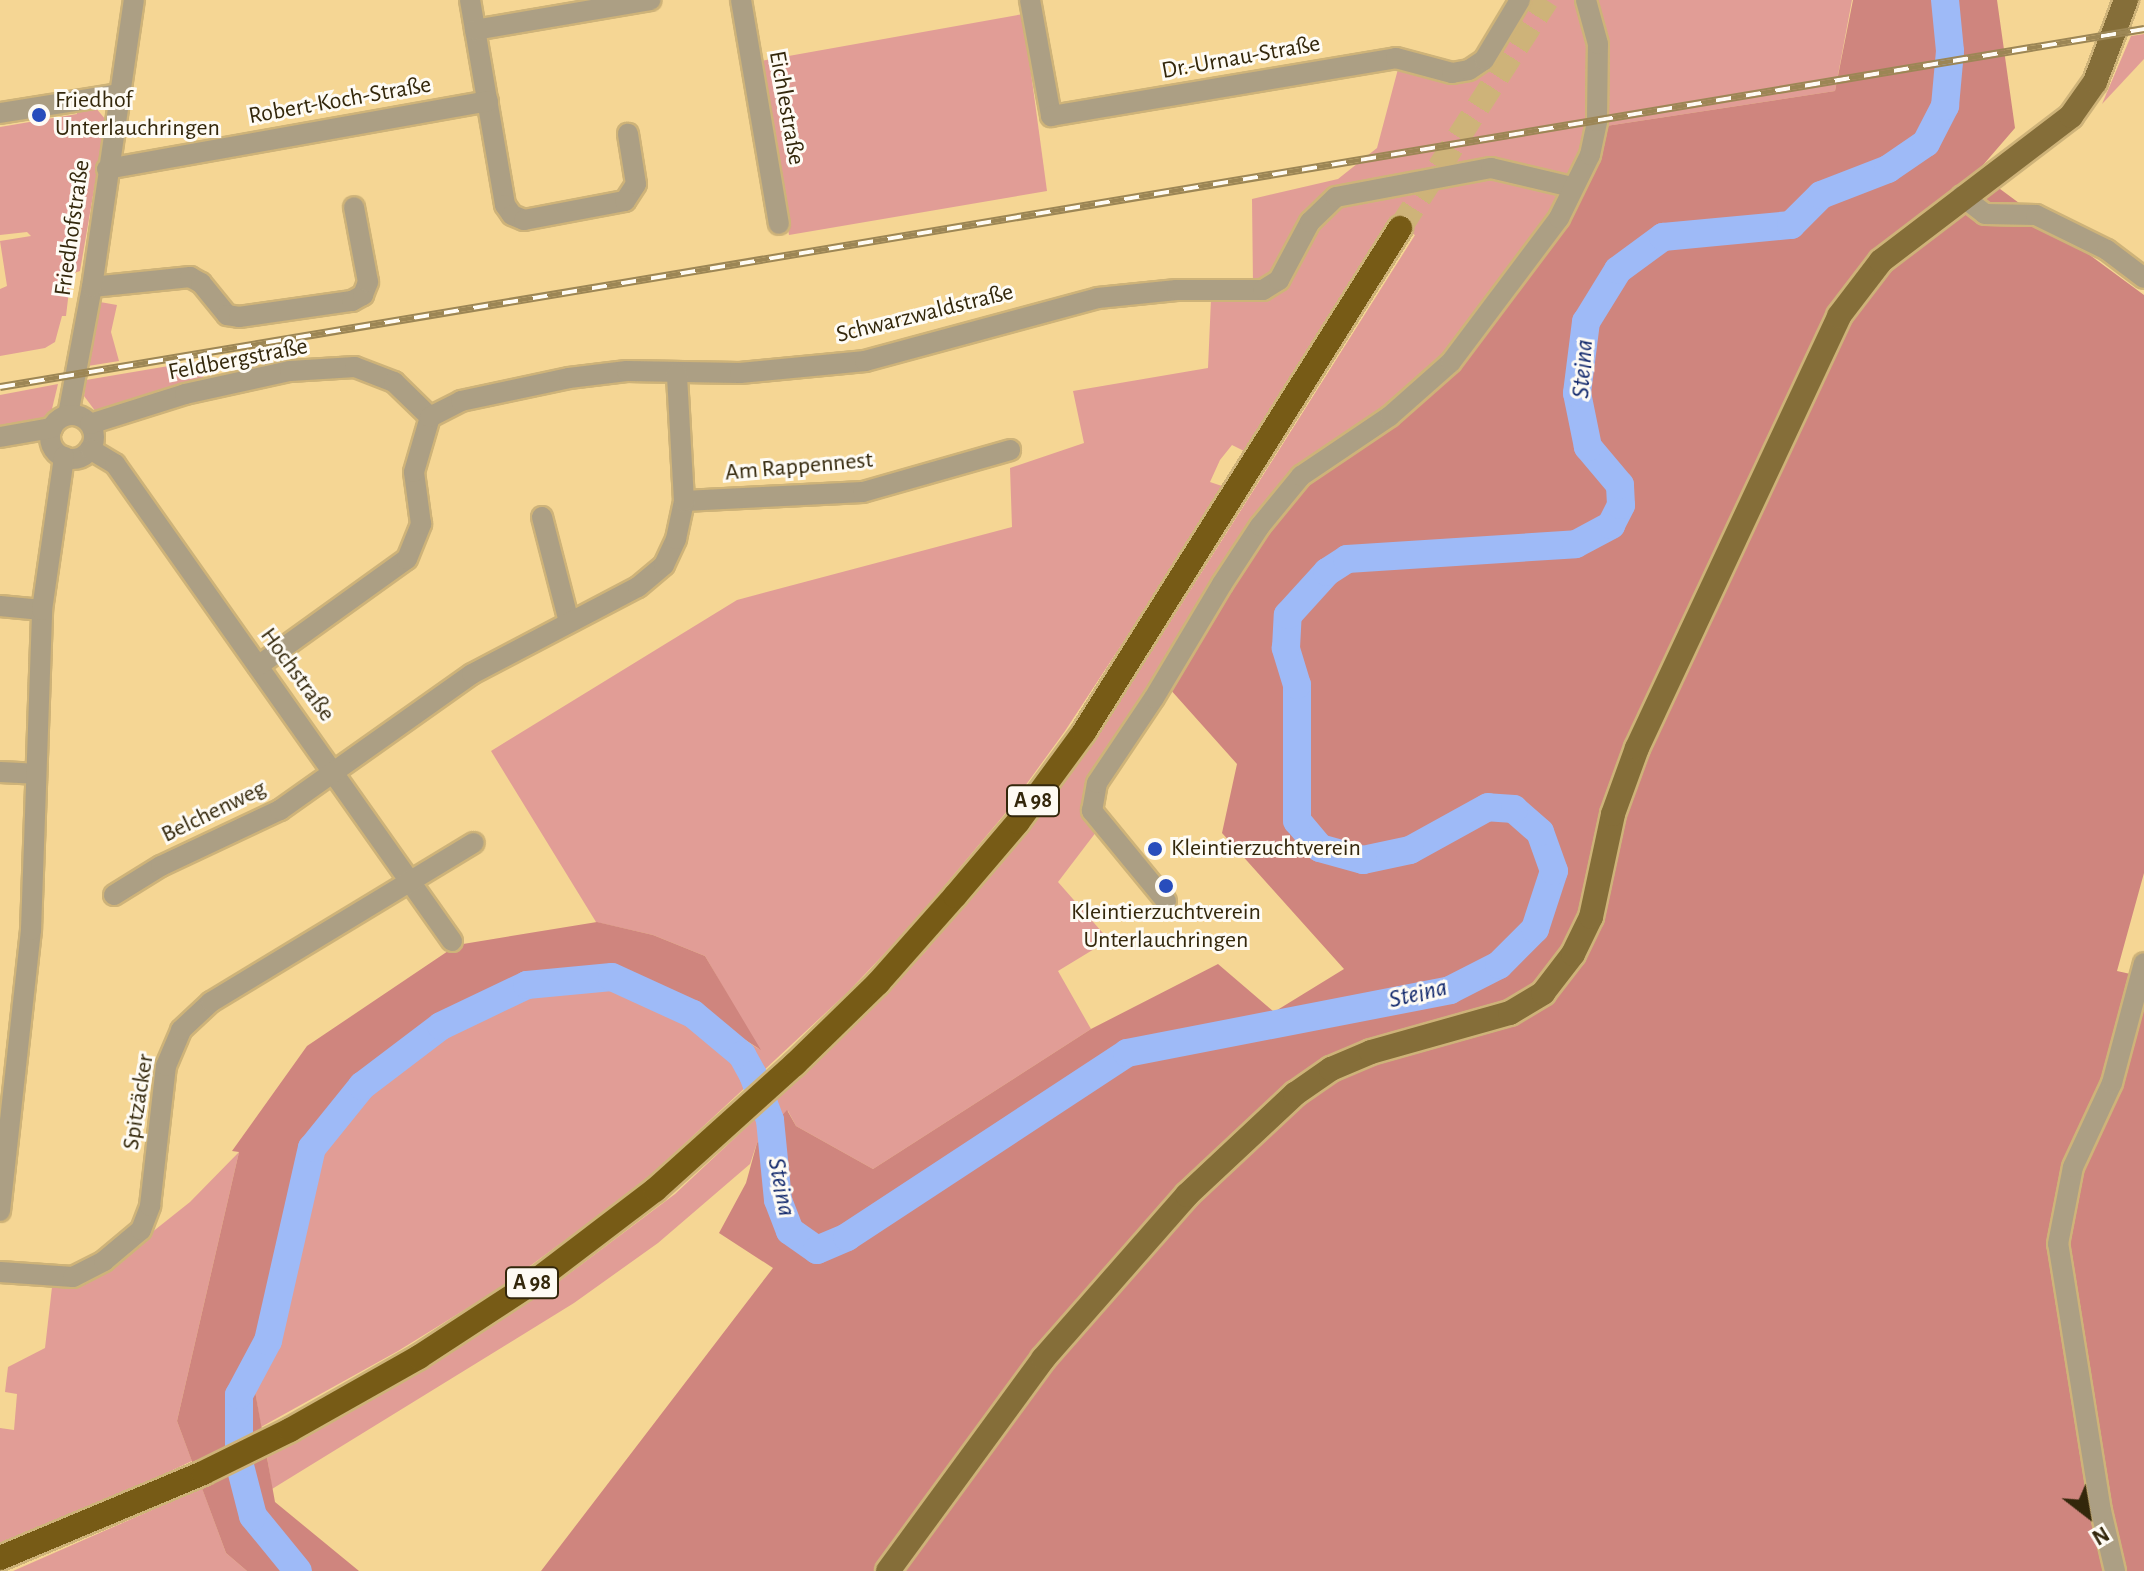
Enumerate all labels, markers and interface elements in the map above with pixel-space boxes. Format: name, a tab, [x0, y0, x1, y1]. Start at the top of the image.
street label: Dr.-Urnau-Straße	[1159, 30, 1323, 86]
street label: Eichlestraße	[762, 49, 810, 167]
street label: Robert-Koch-Straße	[247, 71, 433, 131]
place label: Friedhof Unterlauchringen	[55, 87, 220, 143]
marker: Friedhof Unterlauchringen	[30, 106, 48, 124]
street label: Friedhofstraße	[49, 158, 97, 298]
street label: Schwarzwaldstraße	[834, 278, 1016, 350]
street label: Feldbergstraße	[166, 332, 310, 388]
water label: Steina	[1565, 338, 1601, 400]
street label: Am Rappennest	[724, 446, 874, 488]
street label: Hochstraße	[253, 622, 341, 728]
street label: Belchenweg	[157, 774, 271, 850]
road number: A 98	[1005, 783, 1061, 819]
place label: Kleintierzuchtverein	[1171, 835, 1361, 863]
marker: Kleintierzuchtverein	[1146, 840, 1164, 858]
marker: Kleintierzuchtverein Unterlauchringen	[1157, 877, 1175, 895]
place label: Kleintierzuchtverein Unterlauchringen	[1071, 899, 1261, 955]
water label: Steina	[1386, 972, 1450, 1016]
street label: Spitzäcker	[117, 1052, 161, 1152]
water label: Steina	[760, 1155, 802, 1219]
road number: A 98	[504, 1265, 560, 1301]
north arrow	[2048, 1475, 2128, 1555]
text: N	[2088, 1522, 2113, 1549]

